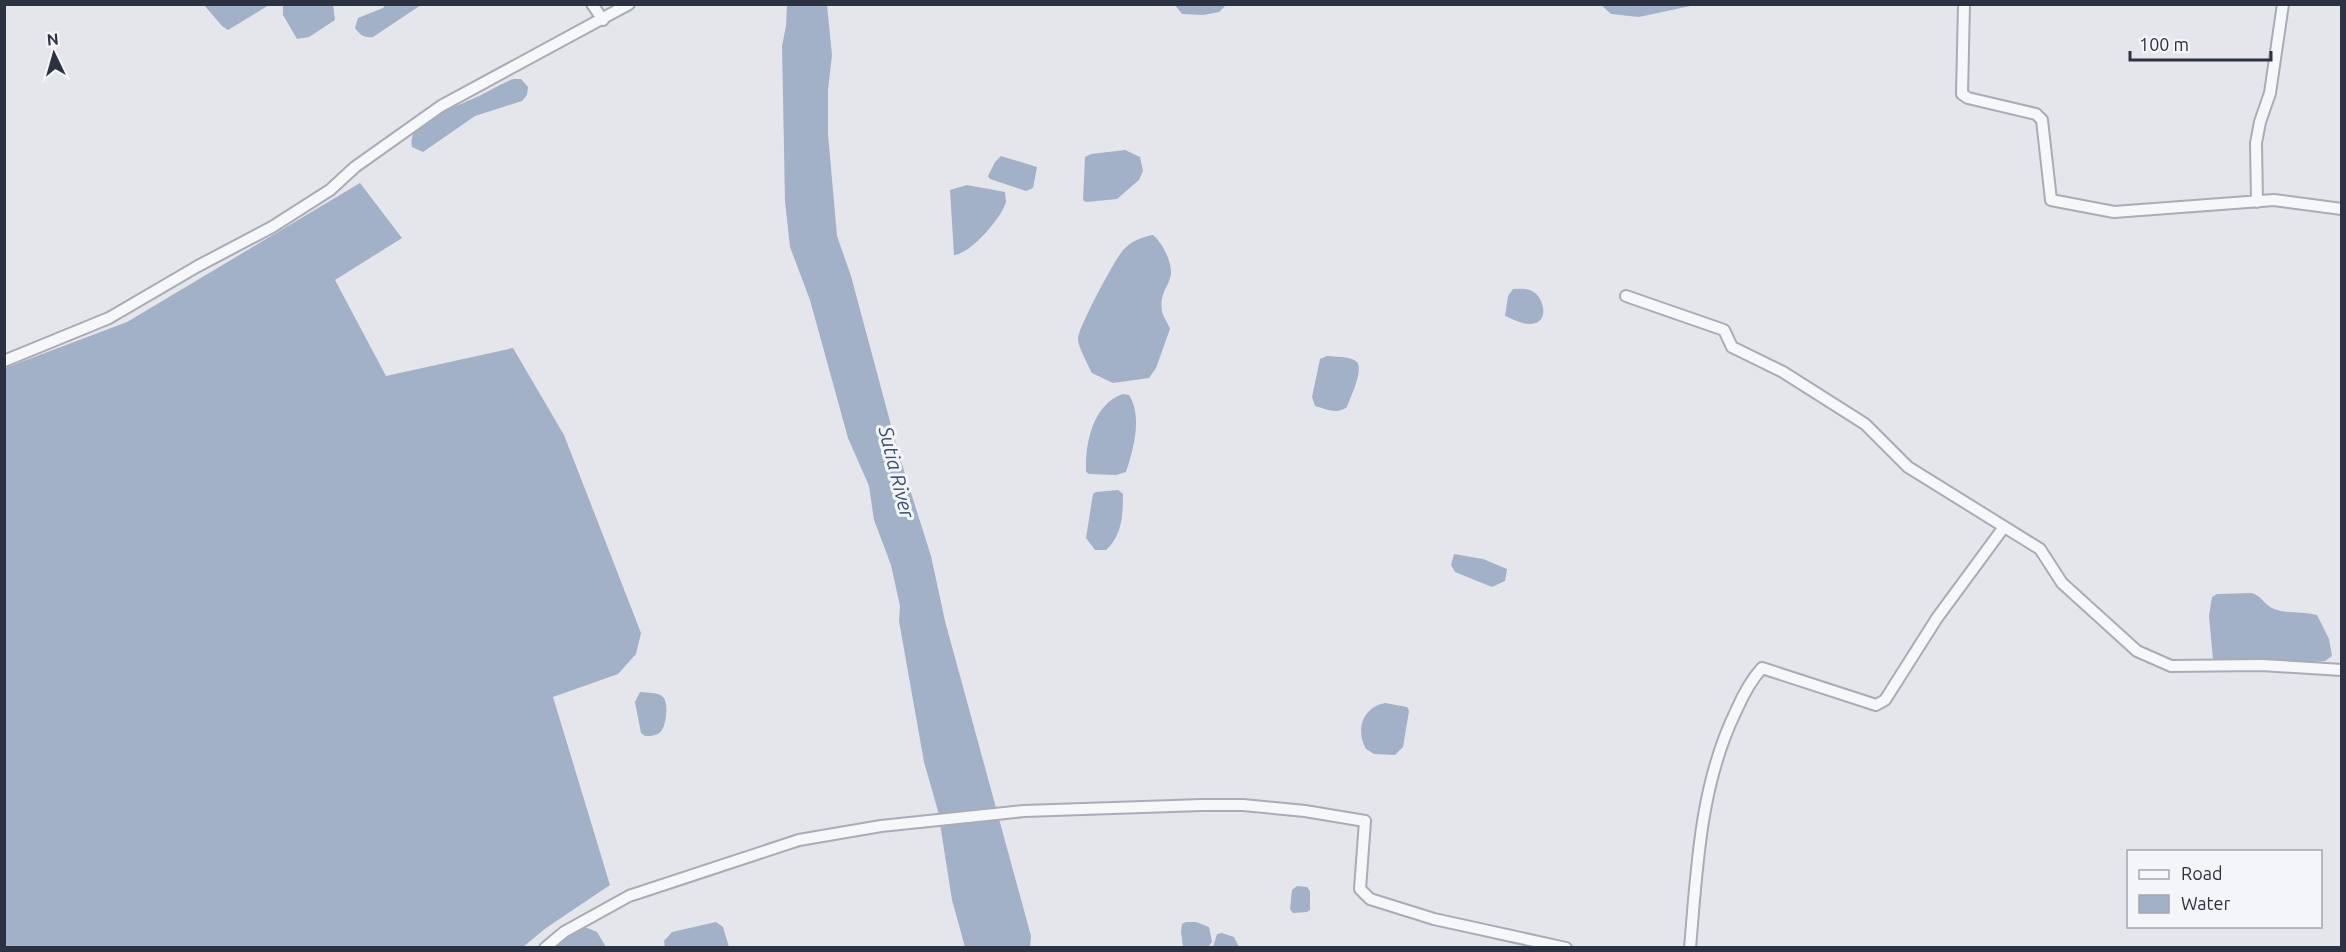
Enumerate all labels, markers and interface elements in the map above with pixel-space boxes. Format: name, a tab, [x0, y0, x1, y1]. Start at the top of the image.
north arrow	[24, 24, 84, 84]
scale bar	[2130, 24, 2271, 62]
text: N	[46, 30, 59, 49]
text: 100 m	[2139, 34, 2189, 54]
water label: Sutia River	[874, 423, 920, 521]
legend	[2127, 850, 2322, 928]
text: Road	[2181, 863, 2223, 883]
text: Water	[2181, 893, 2231, 913]

